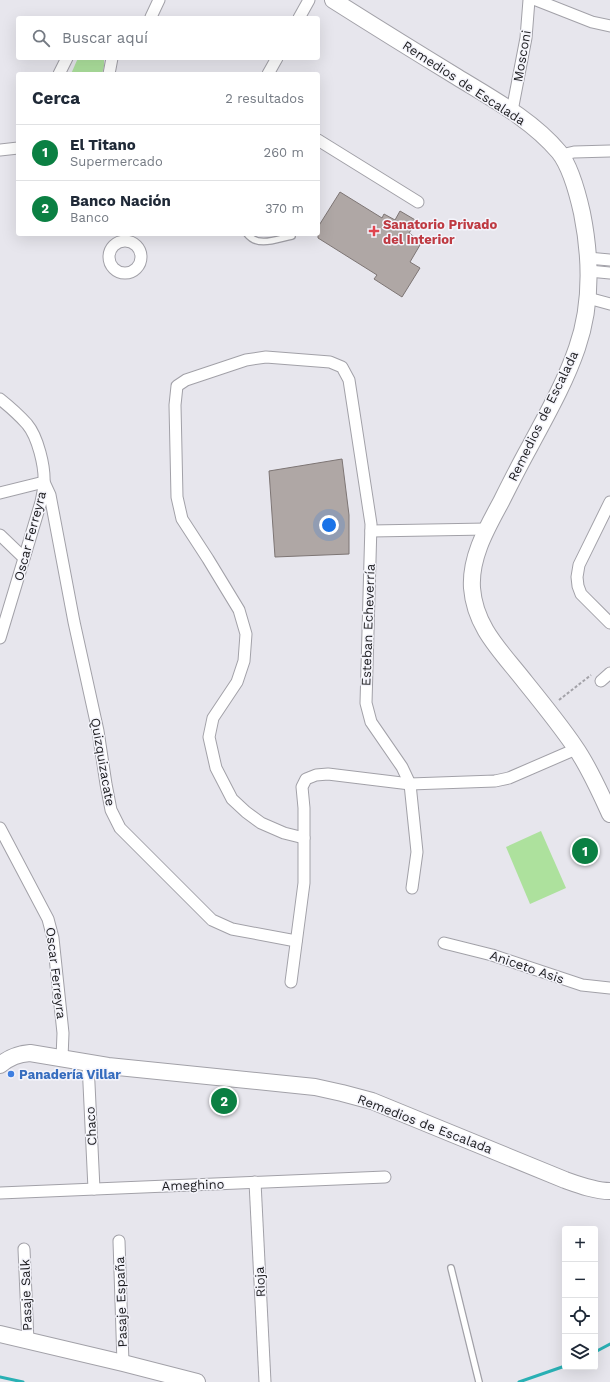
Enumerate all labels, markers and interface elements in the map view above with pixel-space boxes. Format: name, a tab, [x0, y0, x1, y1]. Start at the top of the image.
search box	[16, 16, 320, 60]
icon: search	[30, 27, 52, 49]
text: Buscar aquí	[62, 29, 148, 47]
street label: Mosconi	[510, 29, 534, 83]
street label: Remedios de Escalada	[400, 38, 529, 129]
text: Cerca	[32, 88, 80, 108]
text: 2 resultados	[225, 91, 304, 106]
text: El Titano	[70, 136, 136, 154]
text: 1	[42, 145, 48, 160]
text: 260 m	[264, 145, 304, 160]
text: Supermercado	[70, 154, 163, 169]
text: Banco Nación	[70, 192, 171, 210]
text: 2	[41, 201, 49, 216]
text: 370 m	[265, 201, 304, 216]
text: Banco	[70, 210, 109, 225]
place label: Sanatorio Privado del Interior	[383, 217, 497, 247]
marker: Sanatorio Privado del Interior	[368, 225, 380, 237]
street label: Remedios de Escalada	[505, 348, 581, 484]
street label: Oscar Ferreyra	[11, 489, 49, 582]
your location	[319, 515, 339, 535]
street label: Esteban Echeverría	[358, 563, 378, 686]
street label: Quizquizacate	[88, 717, 118, 807]
pin: 1	[572, 836, 598, 866]
street label: Oscar Ferreyra	[43, 926, 69, 1020]
street label: Aniceto Asis	[488, 947, 566, 987]
place label: Panadería Villar	[19, 1067, 121, 1082]
marker: Panadería Villar	[6, 1069, 16, 1079]
pin: 2	[211, 1086, 237, 1116]
street label: Remedios de Escalada	[355, 1091, 495, 1157]
street label: Chaco	[82, 1106, 100, 1146]
street label: Ameghino	[161, 1176, 225, 1194]
map controls	[562, 1226, 598, 1370]
button: +	[562, 1226, 598, 1262]
street label: Pasaje España	[112, 1256, 130, 1348]
street label: Pasaje Salk	[17, 1258, 35, 1331]
button: −	[562, 1262, 598, 1298]
street label: Rioja	[252, 1266, 268, 1298]
button: locate	[562, 1298, 598, 1334]
button: layers	[562, 1334, 598, 1370]

